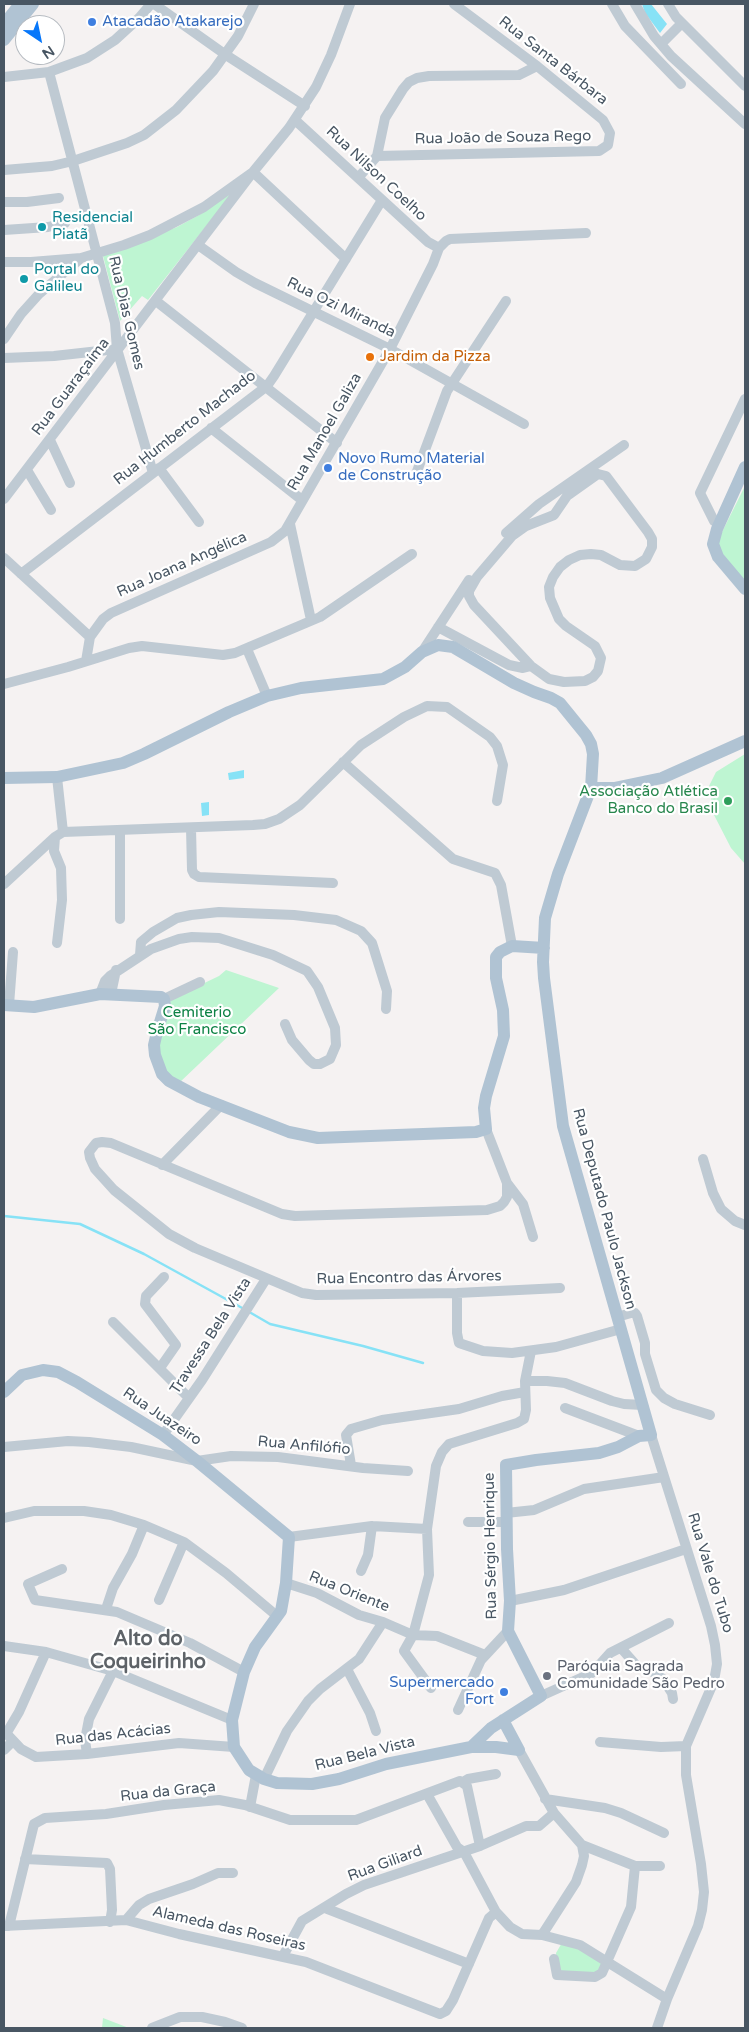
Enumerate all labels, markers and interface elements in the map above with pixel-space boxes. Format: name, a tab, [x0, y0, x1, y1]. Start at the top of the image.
place label: Atacadão Atakarejo	[102, 13, 243, 31]
street label: Rua Santa Bárbara	[495, 13, 611, 109]
north arrow	[15, 15, 65, 65]
marker: Atacadão Atakarejo	[86, 16, 98, 28]
text: N	[39, 42, 58, 62]
street label: Rua Nilson Coelho	[322, 123, 430, 225]
street label: Rua João de Souza Rego	[415, 127, 591, 149]
place label: Residencial Piatã	[52, 209, 133, 244]
marker: Residencial Piatã	[36, 221, 48, 233]
street label: Rua Dias Gomes	[104, 254, 148, 372]
place label: Portal do Galileu	[34, 261, 99, 296]
marker: Portal do Galileu	[18, 273, 30, 285]
street label: Rua Ozi Miranda	[284, 274, 398, 342]
street label: Rua Guaraçaíma	[28, 335, 114, 439]
place label: Jardim da Pizza	[380, 348, 491, 366]
marker: Jardim da Pizza	[364, 351, 376, 363]
street label: Rua Humberto Machado	[110, 367, 260, 489]
street label: Rua Manoel Galiza	[284, 370, 366, 494]
place label: Novo Rumo Material de Construção	[338, 450, 485, 485]
marker: Novo Rumo Material de Construção	[322, 462, 334, 474]
street label: Rua Joana Angélica	[114, 528, 250, 602]
place label: Associação Atlética Banco do Brasil	[579, 783, 718, 818]
marker: Associação Atlética Banco do Brasil	[722, 795, 734, 807]
park label: Cemiterio São Francisco	[148, 1004, 246, 1039]
street label: Rua Deputado Paulo Jackson	[568, 1106, 640, 1312]
street label: Rua Encontro das Árvores	[316, 1267, 502, 1289]
street label: Travessa Bela Vista	[167, 1274, 255, 1398]
street label: Rua Juazeiro	[119, 1384, 205, 1450]
street label: Rua Anfilófio	[257, 1433, 351, 1459]
street label: Rua Sérgio Henrique	[481, 1472, 501, 1620]
street label: Rua Vale do Tubo	[683, 1511, 737, 1635]
street label: Rua Oriente	[306, 1568, 392, 1616]
district label: Alto do Coqueirinho	[90, 1628, 206, 1675]
place label: Paróquia Sagrada Comunidade São Pedro	[557, 1658, 725, 1693]
marker: Paróquia Sagrada Comunidade São Pedro	[541, 1670, 553, 1682]
place label: Supermercado Fort	[389, 1674, 494, 1709]
marker: Supermercado Fort	[498, 1686, 510, 1698]
street label: Rua das Acácias	[54, 1720, 172, 1750]
street label: Rua Bela Vista	[313, 1733, 417, 1775]
street label: Rua da Graça	[119, 1778, 217, 1806]
street label: Rua Giliard	[345, 1842, 425, 1886]
street label: Alameda das Roseiras	[151, 1903, 307, 1955]

